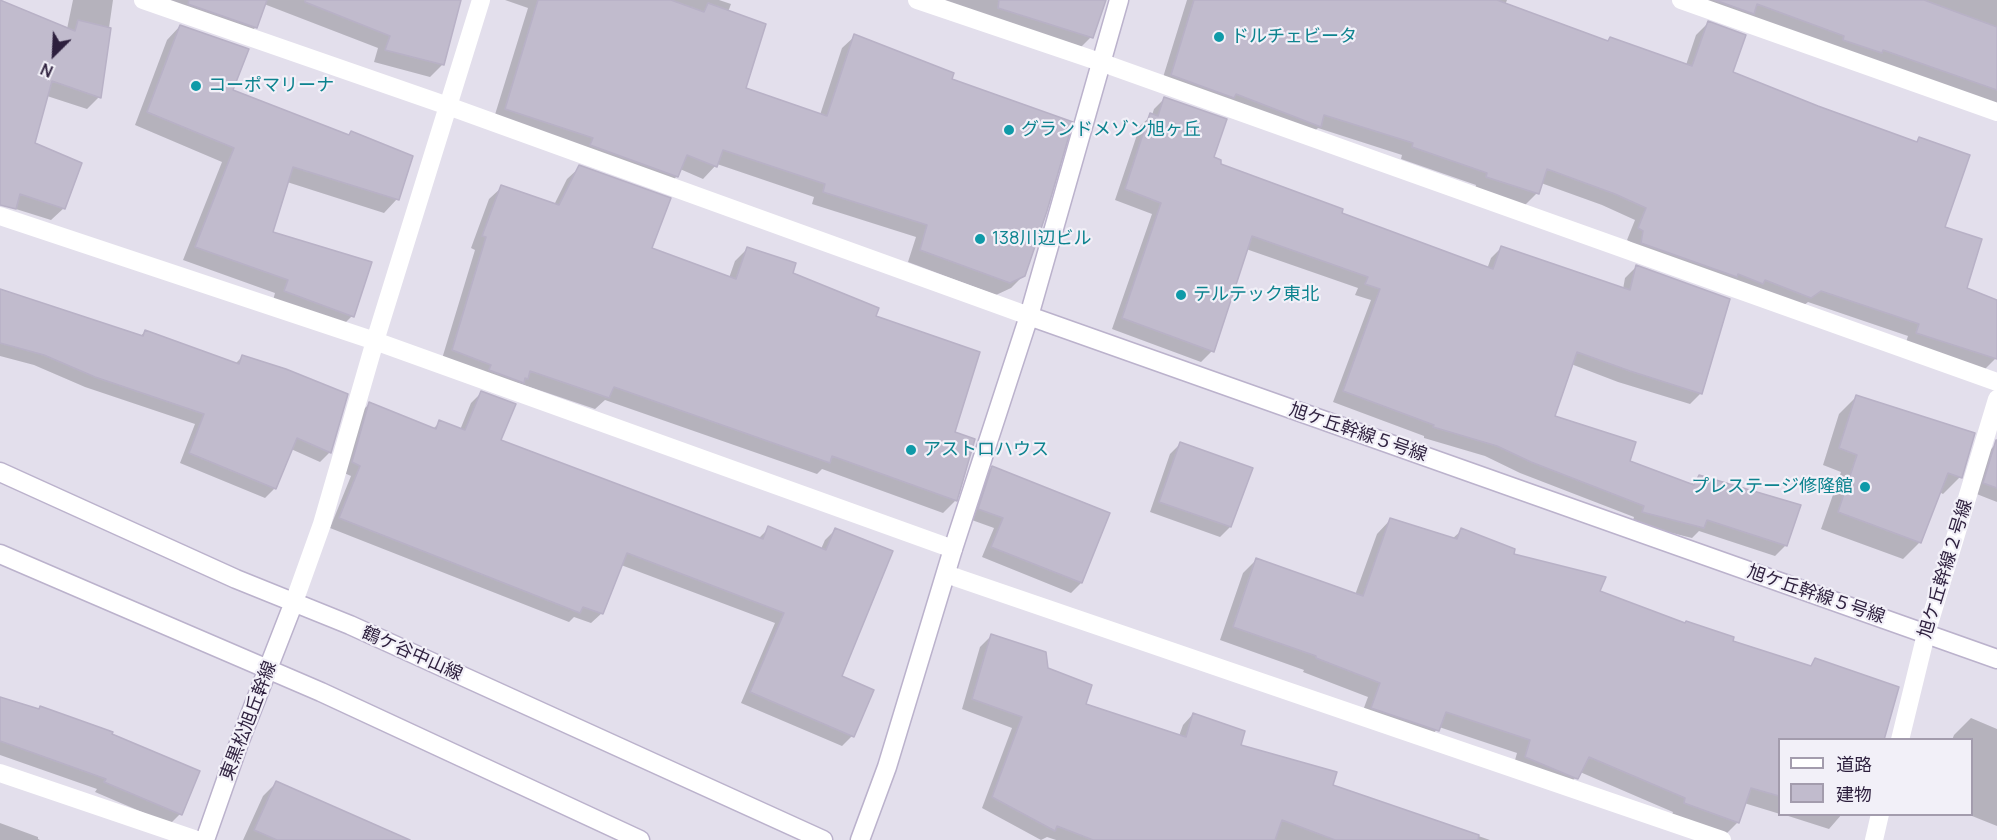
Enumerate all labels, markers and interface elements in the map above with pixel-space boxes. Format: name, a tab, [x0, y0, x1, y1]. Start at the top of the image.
north arrow	[24, 24, 84, 84]
place label: ドルチェビータ	[1231, 26, 1357, 48]
marker: ドルチェビータ	[1212, 30, 1226, 44]
text: N	[37, 58, 56, 83]
place label: コーポマリーナ	[208, 75, 334, 97]
marker: コーポマリーナ	[189, 79, 203, 93]
place label: グランドメゾン旭ヶ丘	[1021, 119, 1201, 141]
marker: グランドメゾン旭ヶ丘	[1002, 123, 1016, 137]
place label: 138川辺ビル	[992, 228, 1091, 250]
marker: 138川辺ビル	[973, 232, 987, 246]
place label: テルテック東北	[1193, 284, 1319, 306]
marker: テルテック東北	[1174, 288, 1188, 302]
street label: 旭ケ丘幹線５号線	[1286, 399, 1430, 467]
place label: アストロハウス	[923, 439, 1049, 461]
marker: アストロハウス	[904, 443, 918, 457]
place label: プレステージ修隆館	[1691, 476, 1853, 498]
marker: プレステージ修隆館	[1858, 480, 1872, 494]
street label: 旭ケ丘幹線２号線	[1915, 497, 1977, 641]
street label: 旭ケ丘幹線５号線	[1744, 561, 1888, 629]
street label: 鶴ケ谷中山線	[358, 622, 466, 686]
street label: 東黒松旭丘幹線	[216, 658, 282, 784]
legend	[1778, 738, 1973, 816]
text: 道路	[1836, 752, 1872, 776]
text: 建物	[1836, 782, 1872, 806]

